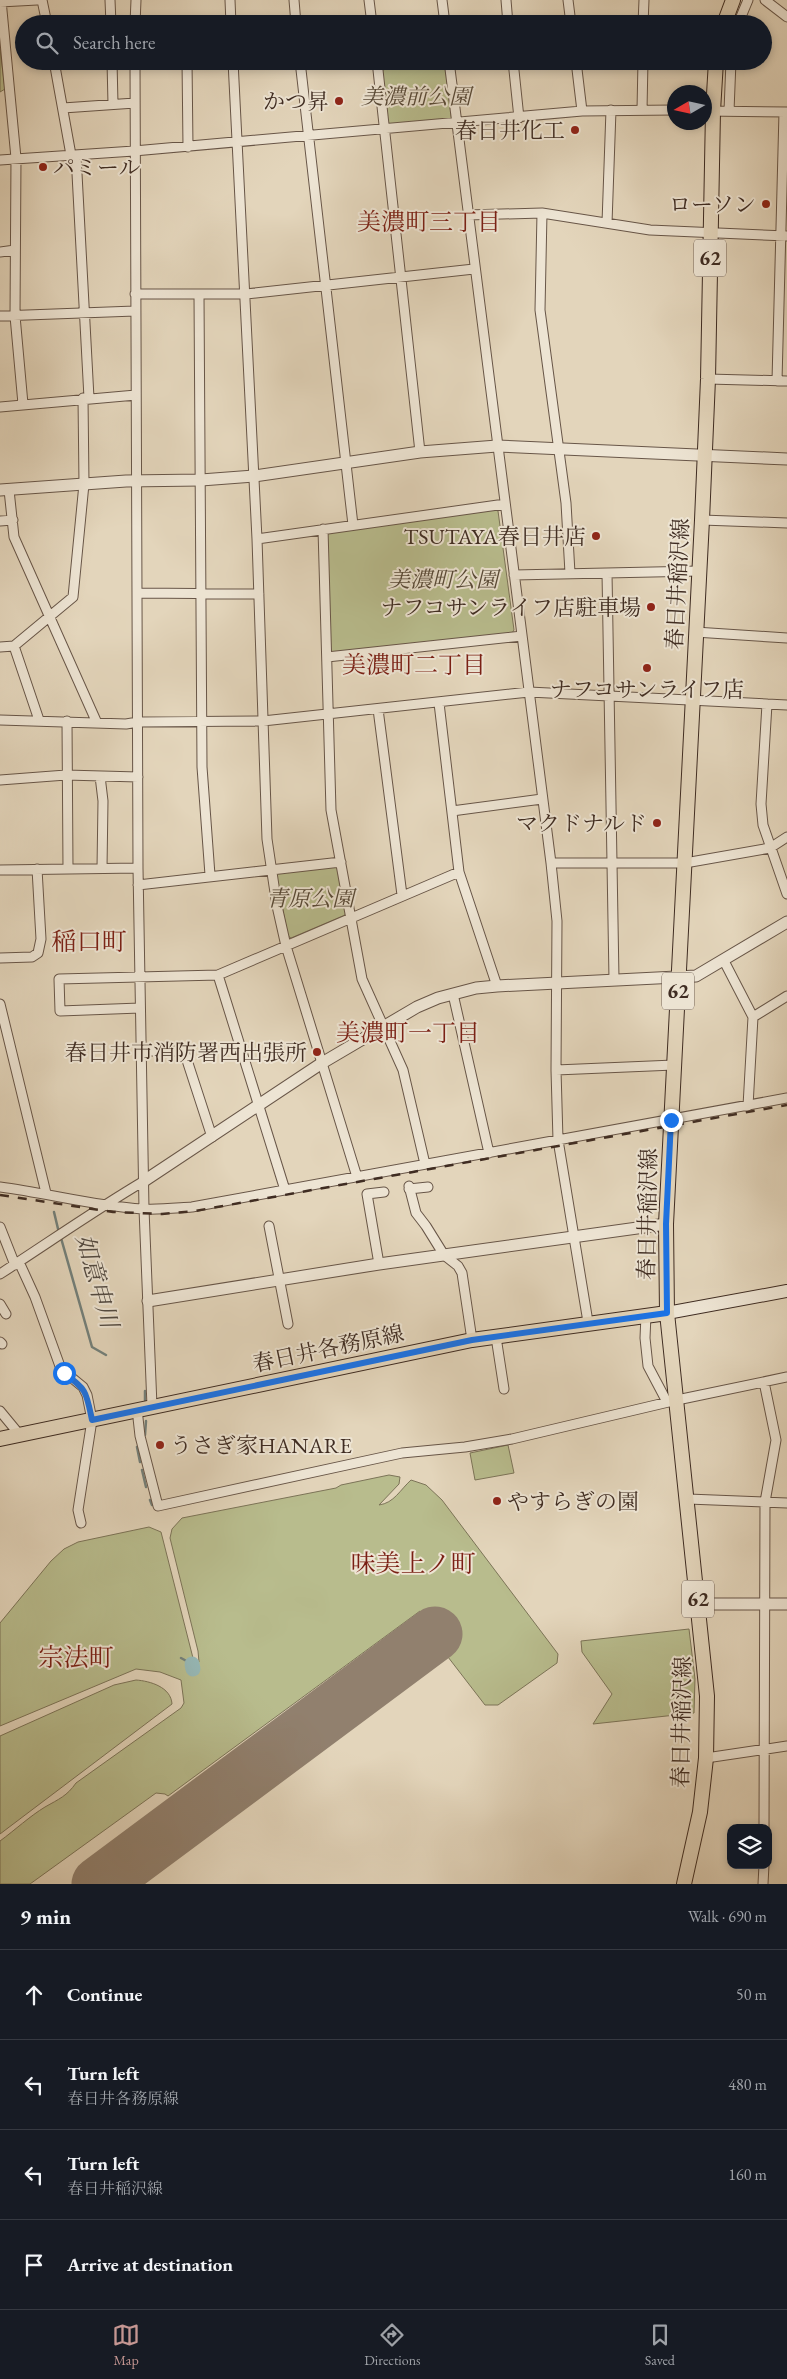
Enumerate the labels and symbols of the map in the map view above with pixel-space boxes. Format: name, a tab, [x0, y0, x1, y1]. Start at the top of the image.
park label: 美濃前公園	[361, 82, 474, 111]
north arrow	[667, 85, 712, 130]
place label: かつ昇	[263, 87, 329, 116]
marker: かつ昇	[333, 95, 345, 107]
place label: 春日井化工	[455, 116, 565, 145]
marker: 春日井化工	[569, 124, 581, 136]
place label: パミール	[53, 153, 141, 182]
marker: パミール	[37, 161, 49, 173]
place label: ローソン	[669, 190, 756, 219]
marker: ローソン	[760, 198, 772, 210]
district label: 美濃町三丁目	[357, 206, 501, 237]
road number: 62	[694, 240, 726, 276]
street label: 春日井稲沢線	[660, 517, 695, 651]
place label: TSUTAYA春日井店	[404, 522, 586, 551]
marker: TSUTAYA春日井店	[590, 530, 602, 542]
park label: 美濃町公園	[388, 565, 501, 594]
place label: ナフコサンライフ店駐車場	[381, 593, 641, 622]
marker: ナフコサンライフ店駐車場	[645, 601, 657, 613]
district label: 美濃町二丁目	[342, 649, 486, 680]
marker: ナフコサンライフ店	[641, 662, 653, 674]
place label: ナフコサンライフ店	[550, 675, 744, 704]
place label: マクドナルド	[516, 809, 647, 838]
marker: マクドナルド	[651, 817, 663, 829]
park label: 青原公園	[266, 884, 357, 913]
district label: 稲口町	[51, 925, 127, 957]
road number: 62	[662, 972, 694, 1009]
district label: 美濃町一丁目	[336, 1017, 480, 1048]
place label: 春日井市消防署西出張所	[65, 1038, 307, 1067]
marker: 春日井市消防署西出張所	[311, 1046, 323, 1058]
route end	[660, 1109, 683, 1132]
street label: 春日井稲沢線	[632, 1148, 663, 1280]
water label: 如意申川	[69, 1230, 126, 1334]
street label: 春日井各務原線	[250, 1318, 406, 1379]
route start	[53, 1362, 76, 1385]
place label: うさぎ家HANARE	[170, 1431, 352, 1460]
marker: うさぎ家HANARE	[154, 1439, 166, 1451]
place label: やすらぎの園	[507, 1487, 639, 1516]
marker: やすらぎの園	[491, 1495, 503, 1507]
district label: 味美上ノ町	[350, 1547, 476, 1579]
road number: 62	[682, 1580, 714, 1618]
district label: 宗法町	[38, 1641, 114, 1673]
street label: 春日井稲沢線	[666, 1656, 697, 1788]

